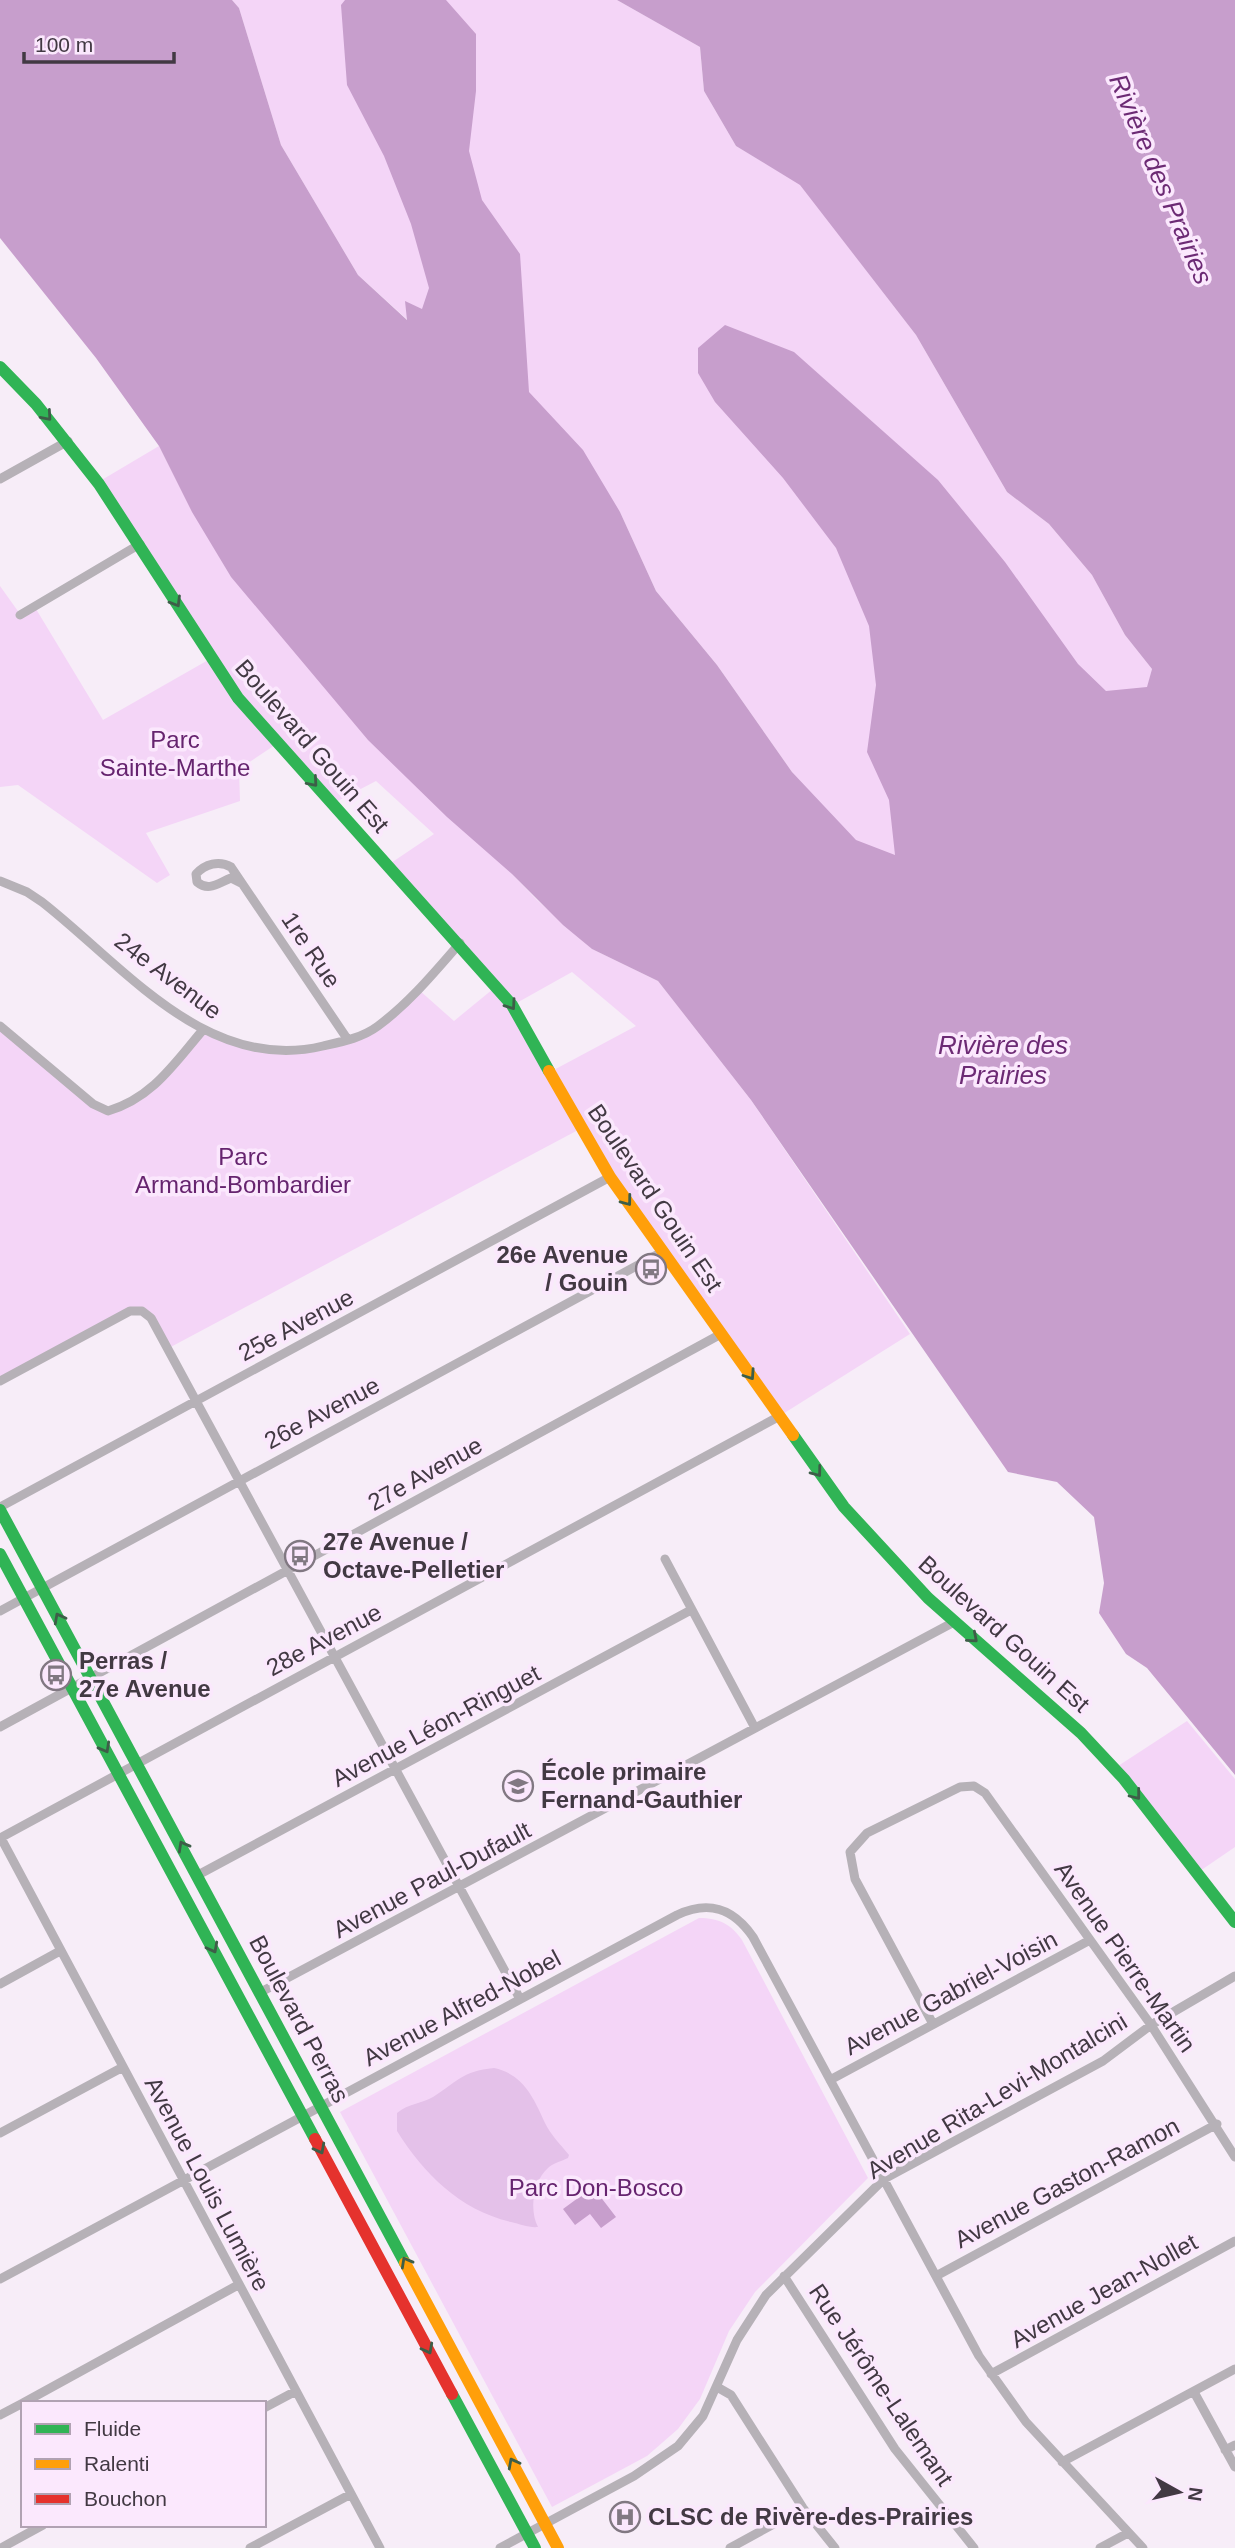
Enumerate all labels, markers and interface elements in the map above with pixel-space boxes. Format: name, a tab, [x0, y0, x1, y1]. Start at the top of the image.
scale bar	[24, 21, 175, 65]
text: 100 m	[35, 33, 93, 56]
water label: Rivière des Prairies	[1103, 69, 1219, 289]
one-way arrow	[39, 408, 51, 421]
one-way arrow	[168, 594, 181, 607]
street label: Boulevard Gouin Est	[230, 654, 395, 838]
park label: Parc Sainte-Marthe	[100, 726, 250, 781]
one-way arrow	[305, 774, 317, 787]
street label: 1re Rue	[276, 907, 346, 993]
street label: 24e Avenue	[110, 927, 227, 1024]
one-way arrow	[503, 997, 515, 1010]
water label: Rivière des Prairies	[938, 1030, 1068, 1090]
street label: Boulevard Gouin Est	[583, 1099, 728, 1297]
park label: Parc Armand-Bombardier	[135, 1143, 351, 1198]
one-way arrow	[619, 1193, 631, 1205]
place label: 26e Avenue / Gouin	[496, 1241, 628, 1296]
bus stop icon: 26e Avenue / Gouin	[634, 1252, 668, 1286]
street label: 25e Avenue	[234, 1283, 358, 1366]
one-way arrow	[741, 1367, 754, 1380]
street label: 26e Avenue	[260, 1371, 384, 1454]
street label: 27e Avenue	[363, 1431, 487, 1516]
one-way arrow	[809, 1465, 822, 1477]
place label: 27e Avenue / Octave-Pelletier	[323, 1528, 504, 1583]
bus stop icon: 27e Avenue / Octave-Pelletier	[283, 1539, 317, 1573]
street label: Boulevard Gouin Est	[914, 1550, 1095, 1718]
street label: 28e Avenue	[262, 1598, 386, 1681]
one-way arrow	[54, 1613, 67, 1625]
one-way arrow	[964, 1630, 977, 1642]
place label: Perras / 27e Avenue	[79, 1647, 211, 1702]
bus stop icon: Perras / 27e Avenue	[39, 1658, 73, 1692]
street label: Avenue Léon-Ringuet	[327, 1659, 545, 1792]
one-way arrow	[97, 1741, 110, 1754]
place label: École primaire Fernand-Gauthier	[541, 1758, 742, 1813]
school or university icon: École primaire Fernand-Gauthier	[501, 1769, 535, 1803]
one-way arrow	[1128, 1787, 1141, 1800]
street label: Avenue Paul-Dufault	[328, 1816, 535, 1943]
one-way arrow	[178, 1841, 191, 1853]
street label: Avenue Pierre-Martin	[1049, 1856, 1201, 2057]
street label: Avenue Gabriel-Voisin	[840, 1925, 1062, 2060]
street label: Boulevard Perras	[244, 1931, 355, 2107]
one-way arrow	[205, 1941, 218, 1954]
street label: Avenue Alfred-Nobel	[358, 1944, 565, 2071]
street label: Avenue Rita-Levi-Montalcini	[862, 2007, 1132, 2184]
street label: Avenue Louis Lumière	[140, 2072, 275, 2295]
street label: Avenue Gaston-Ramon	[950, 2112, 1184, 2253]
one-way arrow	[312, 2142, 325, 2154]
park label: Parc Don-Bosco	[509, 2174, 683, 2201]
street label: Avenue Jean-Nollet	[1006, 2228, 1202, 2353]
one-way arrow	[401, 2257, 414, 2270]
street label: Rue Jérôme-Lalemant	[804, 2279, 959, 2491]
one-way arrow	[420, 2342, 433, 2355]
legend	[21, 2401, 266, 2527]
text: Fluide	[84, 2417, 141, 2440]
text: Ralenti	[84, 2452, 149, 2475]
north arrow	[1144, 2457, 1214, 2527]
one-way arrow	[508, 2458, 522, 2470]
text: N	[1184, 2486, 1207, 2503]
text: Bouchon	[84, 2487, 167, 2510]
hospital icon: CLSC de Rivère-des-Prairies	[608, 2500, 642, 2534]
place label: CLSC de Rivère-des-Prairies	[648, 2503, 973, 2530]

